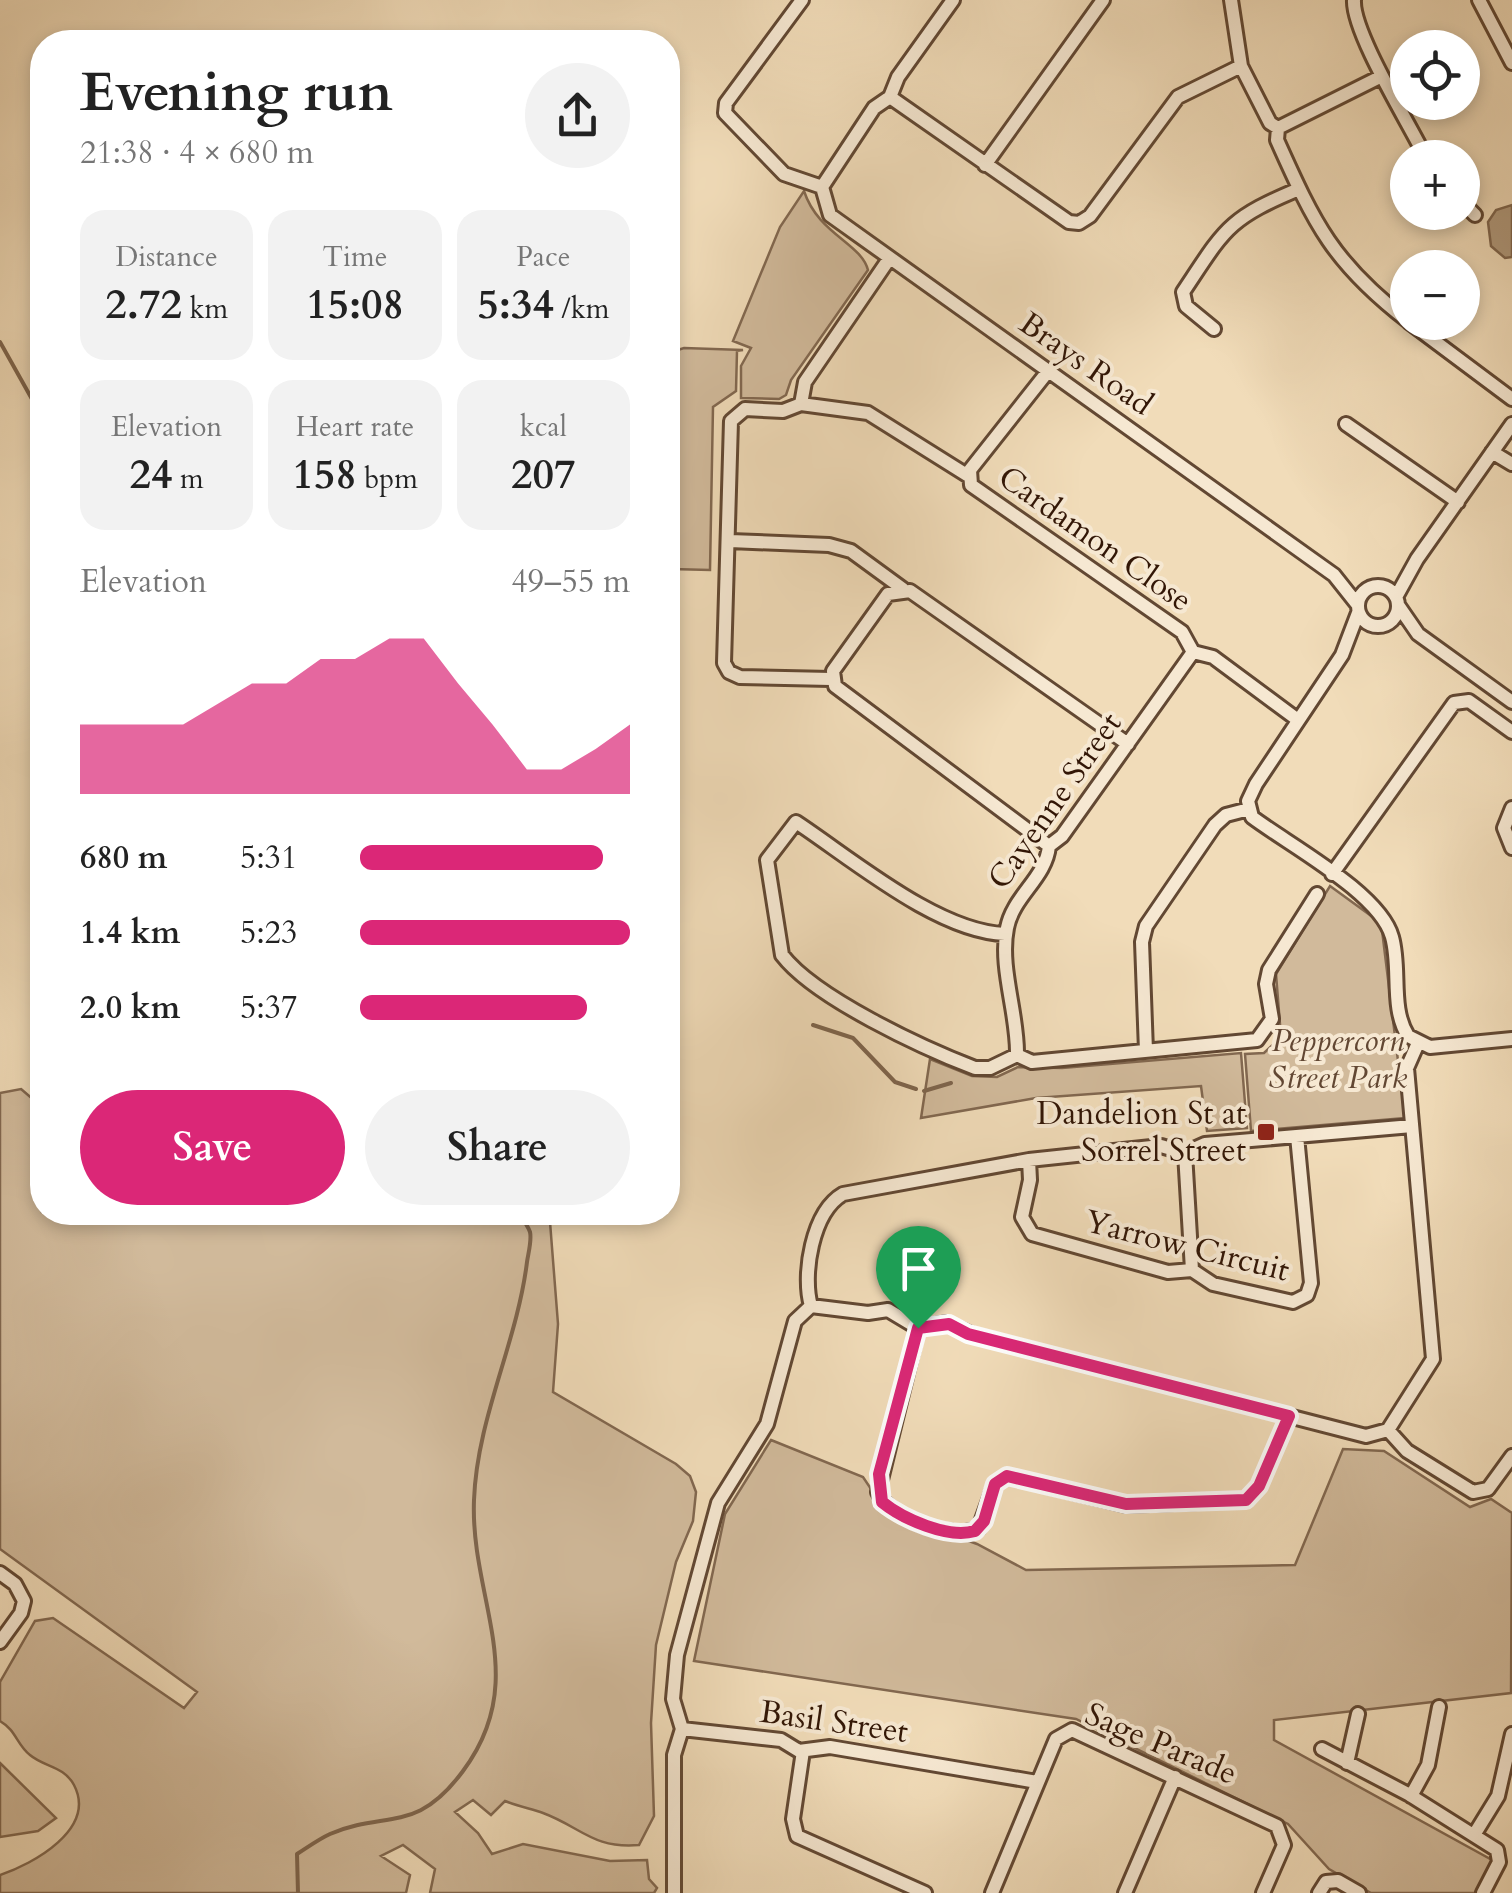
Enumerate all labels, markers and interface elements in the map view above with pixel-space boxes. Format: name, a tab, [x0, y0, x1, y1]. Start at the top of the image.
map controls	[1390, 30, 1480, 340]
button: locate	[1390, 30, 1480, 120]
text: Evening run	[80, 56, 393, 130]
button: share	[525, 63, 630, 168]
text: 21:38 · 4 × 680 m	[80, 131, 314, 175]
button: +	[1390, 140, 1480, 230]
text: Distance	[115, 238, 218, 276]
text: Time	[323, 238, 387, 276]
text: Pace	[516, 238, 570, 276]
button: −	[1390, 250, 1480, 340]
text: 2.72	[105, 276, 182, 333]
text: 15:08	[306, 276, 404, 333]
text: 5:34	[477, 276, 554, 333]
text: km	[182, 290, 228, 328]
text: /km	[554, 290, 609, 328]
street label: Brays Road	[1010, 302, 1162, 426]
text: Elevation	[111, 408, 222, 446]
text: Heart rate	[296, 408, 414, 446]
text: kcal	[520, 408, 567, 446]
text: 24	[130, 446, 173, 503]
text: 158	[292, 446, 357, 503]
text: 207	[511, 446, 576, 503]
street label: Cardamon Close	[989, 456, 1201, 622]
text: m	[173, 460, 204, 498]
text: bpm	[357, 460, 418, 498]
text: Elevation	[80, 560, 207, 604]
text: 49–55 m	[511, 560, 630, 604]
street label: Cayenne Street	[978, 704, 1132, 898]
text: 680 m	[80, 836, 167, 880]
text: 5:31	[240, 836, 297, 880]
text: 1.4 km	[80, 911, 180, 955]
text: 5:23	[240, 911, 297, 955]
text: 2.0 km	[80, 986, 180, 1030]
text: 5:37	[240, 986, 297, 1030]
park label: Peppercorn Street Park	[1269, 1019, 1408, 1100]
button: Save	[80, 1090, 345, 1205]
button: Share	[365, 1090, 630, 1205]
place label: Dandelion St at Sorrel Street	[1037, 1092, 1246, 1173]
marker: Dandelion St at Sorrel Street	[1255, 1121, 1277, 1143]
street label: Yarrow Circuit	[1080, 1199, 1294, 1293]
pin	[876, 1226, 961, 1329]
icon: arrive	[891, 1241, 946, 1296]
street label: Basil Street	[757, 1690, 911, 1754]
street label: Sage Parade	[1078, 1692, 1244, 1796]

